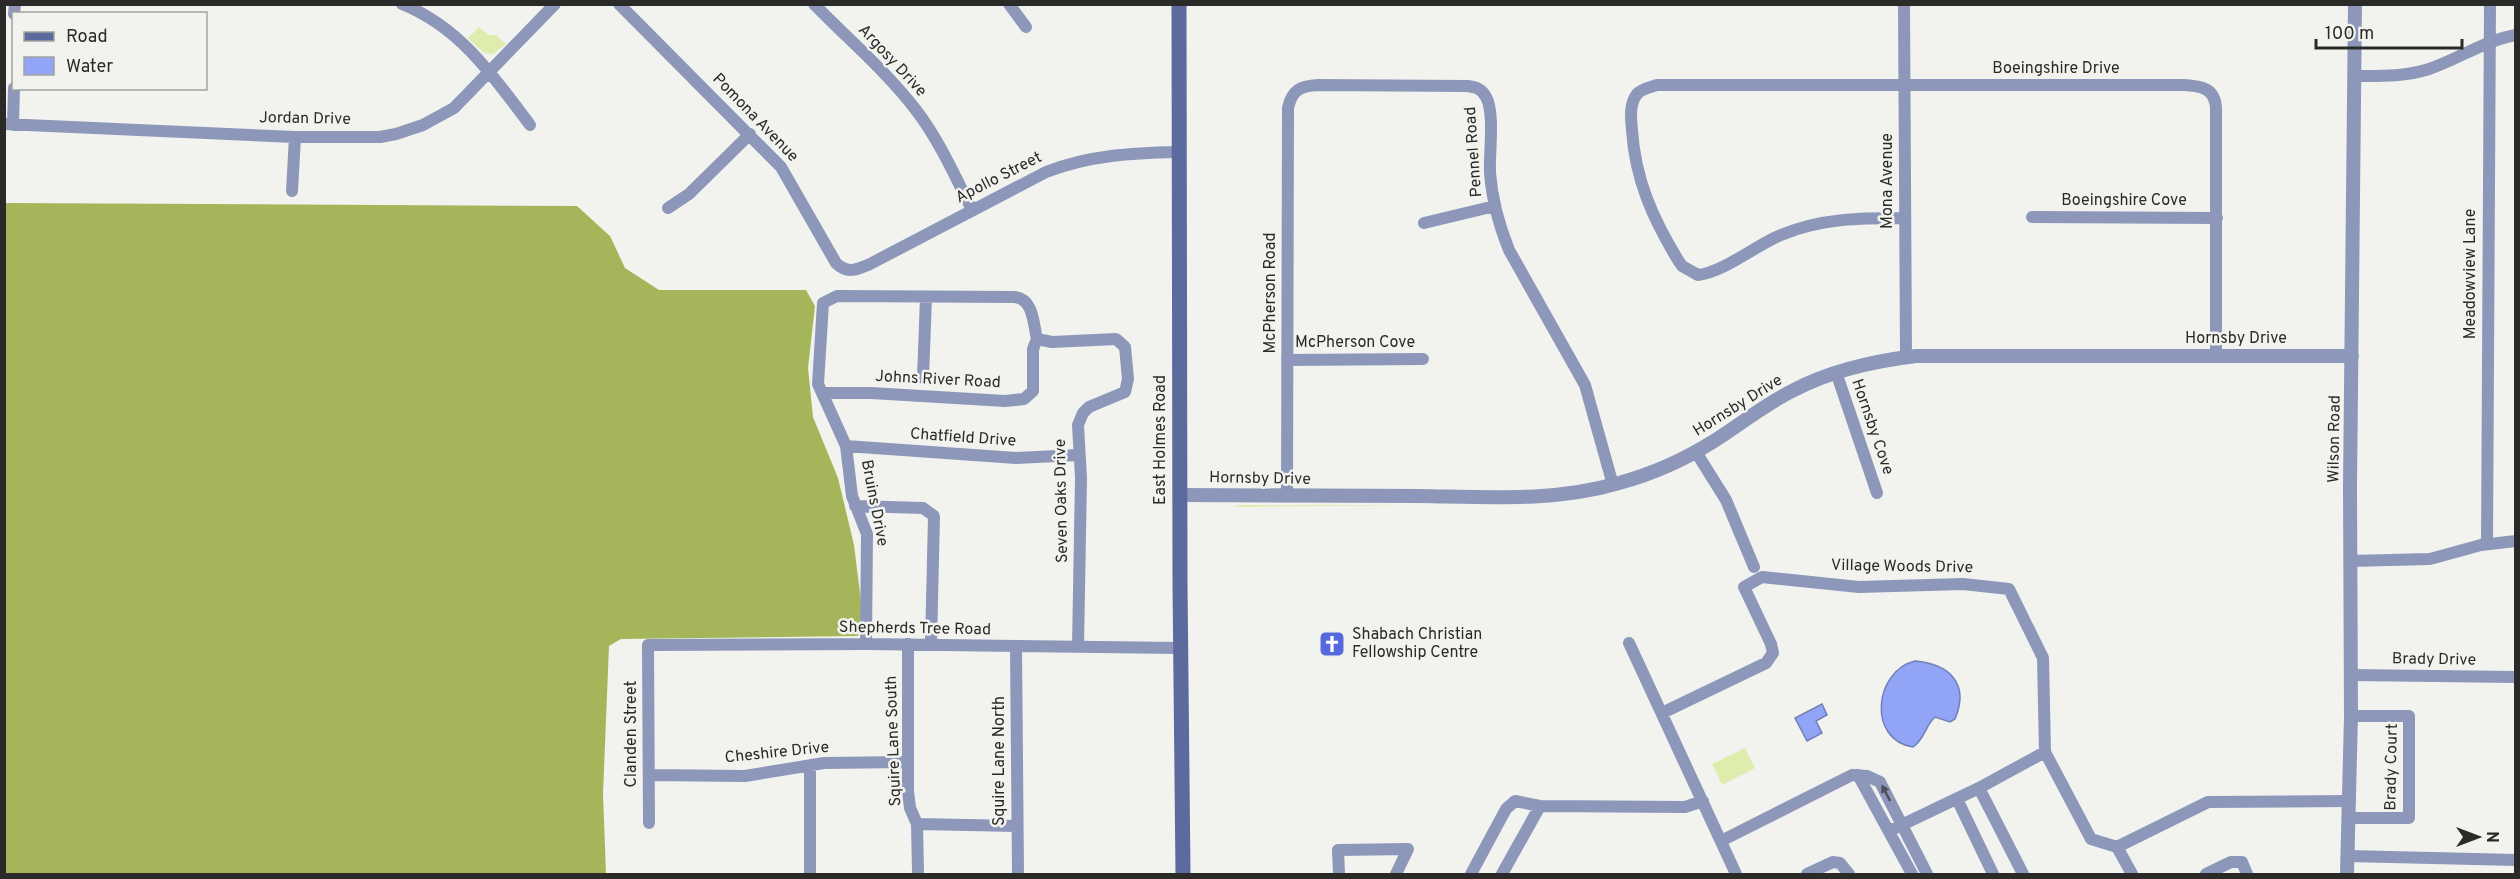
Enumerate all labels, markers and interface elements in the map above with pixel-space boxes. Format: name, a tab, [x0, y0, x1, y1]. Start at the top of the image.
legend	[12, 12, 207, 90]
scale bar	[2316, 12, 2462, 50]
street label: Argosy Drive	[853, 21, 931, 101]
text: 100 m	[2325, 23, 2374, 46]
text: Road	[66, 26, 108, 49]
text: Water	[66, 56, 113, 79]
street label: Boeingshire Drive	[1992, 59, 2120, 79]
street label: Pomona Avenue	[708, 69, 802, 167]
street label: Pennel Road	[1461, 106, 1487, 198]
street label: Jordan Drive	[259, 108, 351, 130]
street label: Mona Avenue	[1878, 133, 1898, 229]
street label: Apollo Street	[952, 148, 1046, 208]
street label: Boeingshire Cove	[2061, 191, 2187, 211]
street label: Meadowview Lane	[2461, 209, 2481, 339]
street label: McPherson Road	[1261, 232, 1281, 354]
street label: Hornsby Drive	[2185, 329, 2287, 349]
street label: McPherson Cove	[1295, 333, 1415, 353]
street label: Johns River Road	[875, 367, 1001, 393]
street label: Hornsby Drive	[1690, 371, 1786, 441]
street label: East Holmes Road	[1151, 375, 1171, 505]
street label: Hornsby Cove	[1846, 377, 1898, 477]
street label: Wilson Road	[2324, 395, 2346, 483]
street label: Chatfield Drive	[909, 424, 1017, 452]
street label: Seven Oaks Drive	[1051, 439, 1073, 563]
street label: Bruins Drive	[856, 458, 892, 548]
street label: Hornsby Drive	[1209, 468, 1311, 490]
street label: Village Woods Drive	[1831, 556, 1973, 578]
street label: Shepherds Tree Road	[839, 618, 991, 640]
place label: Shabach Christian Fellowship Centre	[1352, 625, 1482, 663]
church icon: Shabach Christian Fellowship Centre	[1317, 629, 1347, 659]
street label: Brady Drive	[2392, 649, 2476, 671]
street label: Squire Lane South	[882, 675, 906, 807]
street label: Clanden Street	[622, 681, 642, 788]
street label: Squire Lane North	[990, 696, 1010, 826]
street label: Brady Court	[2381, 723, 2403, 811]
street label: Cheshire Drive	[724, 738, 830, 768]
one-way arrow	[1881, 784, 1890, 801]
north arrow	[2448, 807, 2508, 867]
text: N	[2481, 831, 2501, 843]

